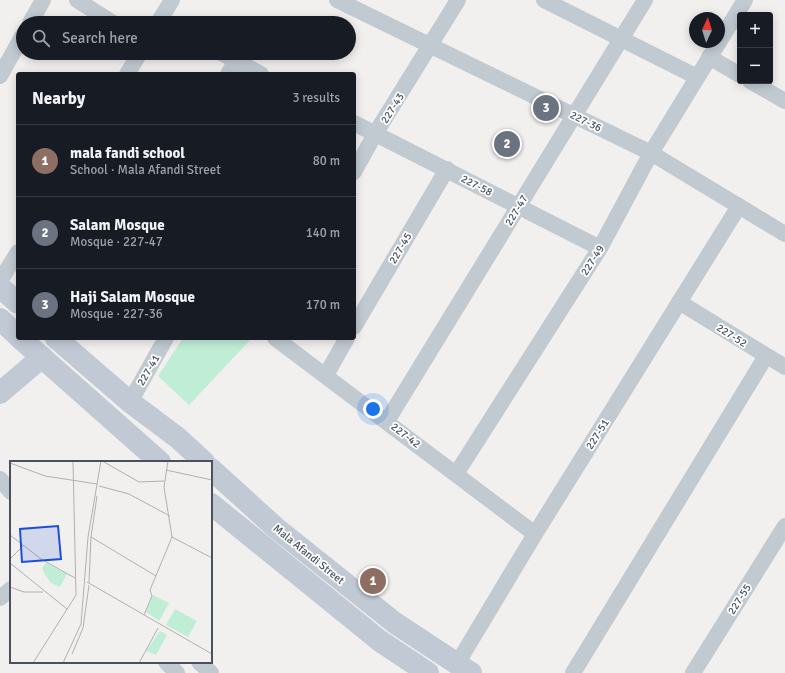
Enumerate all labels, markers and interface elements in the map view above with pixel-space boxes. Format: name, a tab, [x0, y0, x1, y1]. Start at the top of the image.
north arrow	[689, 12, 725, 48]
map controls	[737, 12, 773, 84]
button: +	[737, 12, 773, 48]
search box	[16, 16, 356, 60]
icon: search	[30, 27, 52, 49]
text: Search here	[62, 29, 138, 47]
button: −	[737, 48, 773, 84]
text: Nearby	[32, 88, 85, 109]
text: 3 results	[292, 90, 340, 106]
street label: 227-43	[378, 91, 407, 126]
pin: 3	[533, 93, 559, 123]
street label: 227-36	[568, 108, 604, 135]
pin: 2	[494, 129, 520, 159]
text: mala fandi school	[70, 144, 185, 162]
text: 1	[41, 153, 49, 169]
text: 80 m	[313, 153, 340, 169]
text: School · Mala Afandi Street	[70, 162, 221, 178]
street label: 227-58	[459, 172, 495, 199]
street label: 227-47	[502, 192, 531, 228]
text: Salam Mosque	[70, 216, 165, 234]
text: 2	[41, 225, 49, 241]
text: 140 m	[306, 225, 340, 241]
street label: 227-45	[386, 230, 414, 266]
text: Mosque · 227-47	[70, 234, 163, 250]
street label: 227-49	[578, 243, 607, 278]
text: Haji Salam Mosque	[70, 288, 195, 306]
text: 3	[41, 297, 49, 313]
text: 170 m	[306, 297, 340, 313]
text: Mosque · 227-36	[70, 306, 163, 322]
street label: 227-52	[714, 321, 749, 350]
street label: 227-41	[134, 352, 162, 388]
your location	[363, 399, 383, 419]
street label: 227-51	[583, 417, 612, 452]
street label: 227-42	[388, 420, 423, 451]
inset map	[10, 461, 212, 663]
street label: Mala Afandi Street	[271, 522, 347, 587]
pin: 1	[360, 566, 386, 596]
street label: 227-55	[725, 582, 754, 617]

